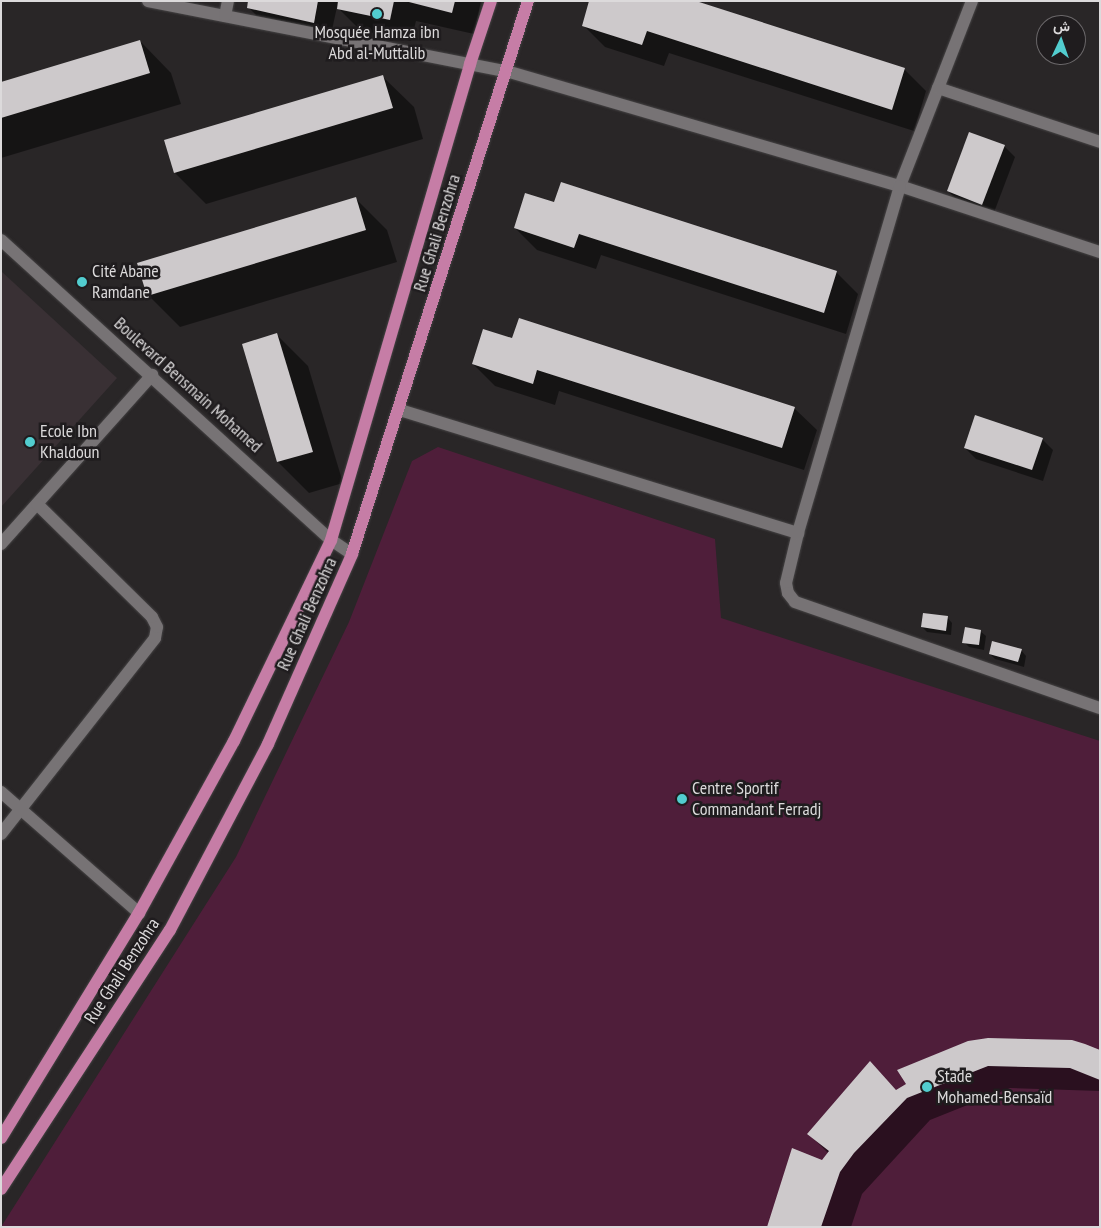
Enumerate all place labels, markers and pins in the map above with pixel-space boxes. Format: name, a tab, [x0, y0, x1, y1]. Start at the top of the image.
marker: Mosquée Hamza ibn Abd al-Muttalib	[371, 8, 383, 20]
place label: Mosquée Hamza ibn Abd al-Muttalib	[314, 22, 440, 64]
place label: Cité Abane Ramdane	[92, 261, 159, 304]
marker: Cité Abane Ramdane	[76, 276, 88, 288]
place label: Ecole Ibn Khaldoun	[40, 421, 99, 464]
marker: Ecole Ibn Khaldoun	[24, 436, 36, 448]
place label: Centre Sportif Commandant Ferradj	[692, 778, 821, 821]
marker: Centre Sportif Commandant Ferradj	[676, 793, 688, 805]
place label: Stade Mohamed-Bensaïd	[937, 1066, 1052, 1108]
marker: Stade Mohamed-Bensaïd	[921, 1081, 933, 1093]

